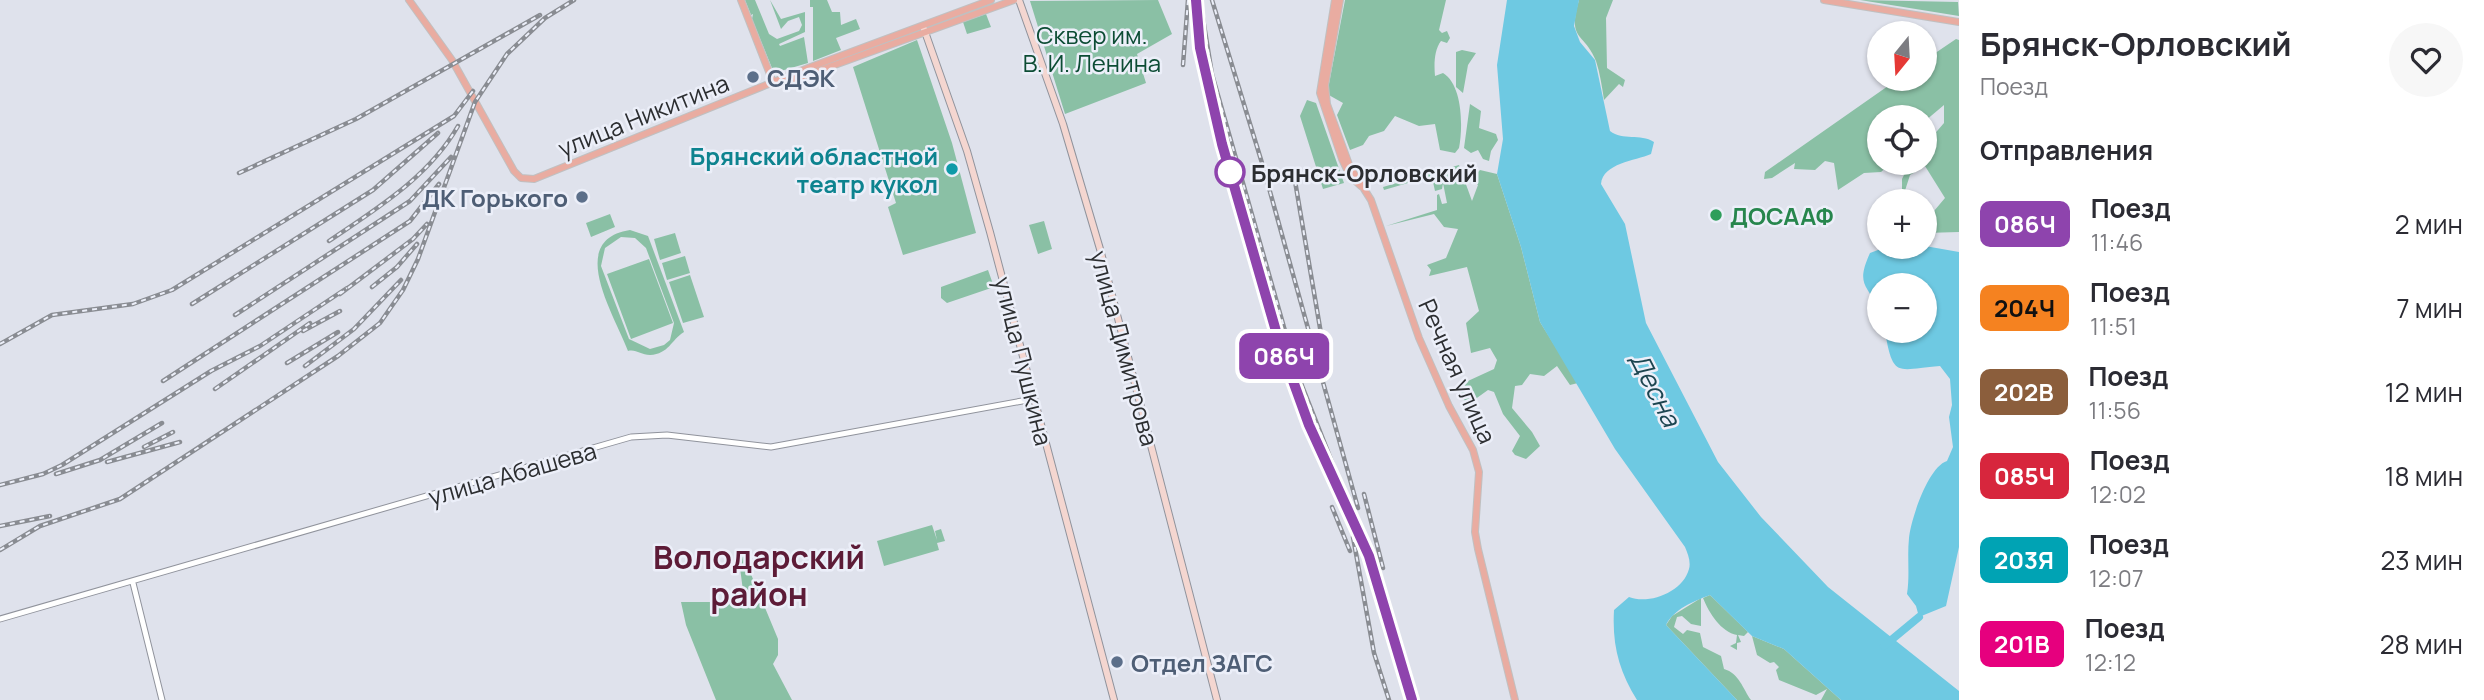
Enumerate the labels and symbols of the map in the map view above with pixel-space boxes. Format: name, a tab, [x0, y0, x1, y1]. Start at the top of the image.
park label: Сквер им. В. И. Ленина	[1023, 18, 1161, 79]
north arrow	[1867, 21, 1937, 91]
place label: СДЭК	[767, 61, 836, 94]
street label: улица Никитина	[553, 66, 733, 164]
marker: СДЭК	[745, 69, 761, 85]
place label: Брянский областной театр кукол	[690, 139, 938, 200]
place label: Брянск-Орловский	[1251, 156, 1478, 189]
marker: Брянск-Орловский	[1215, 157, 1245, 187]
marker: Брянский областной театр кукол	[944, 161, 960, 177]
place label: ДК Горького	[422, 181, 568, 214]
marker: ДК Горького	[574, 189, 590, 205]
place label: ДОСААФ	[1730, 199, 1833, 232]
marker: ДОСААФ	[1708, 207, 1724, 223]
street label: улица Димитрова	[1083, 247, 1167, 449]
street label: улица Пушкина	[987, 273, 1061, 449]
street label: Речная улица	[1411, 294, 1505, 448]
line badge: 086Ч	[1235, 333, 1333, 379]
water label: Десна	[1622, 346, 1691, 434]
street label: улица Абашева	[424, 433, 600, 513]
district label: Володарский район	[653, 535, 865, 616]
place label: Отдел ЗАГС	[1131, 646, 1273, 679]
marker: Отдел ЗАГС	[1109, 654, 1125, 670]

